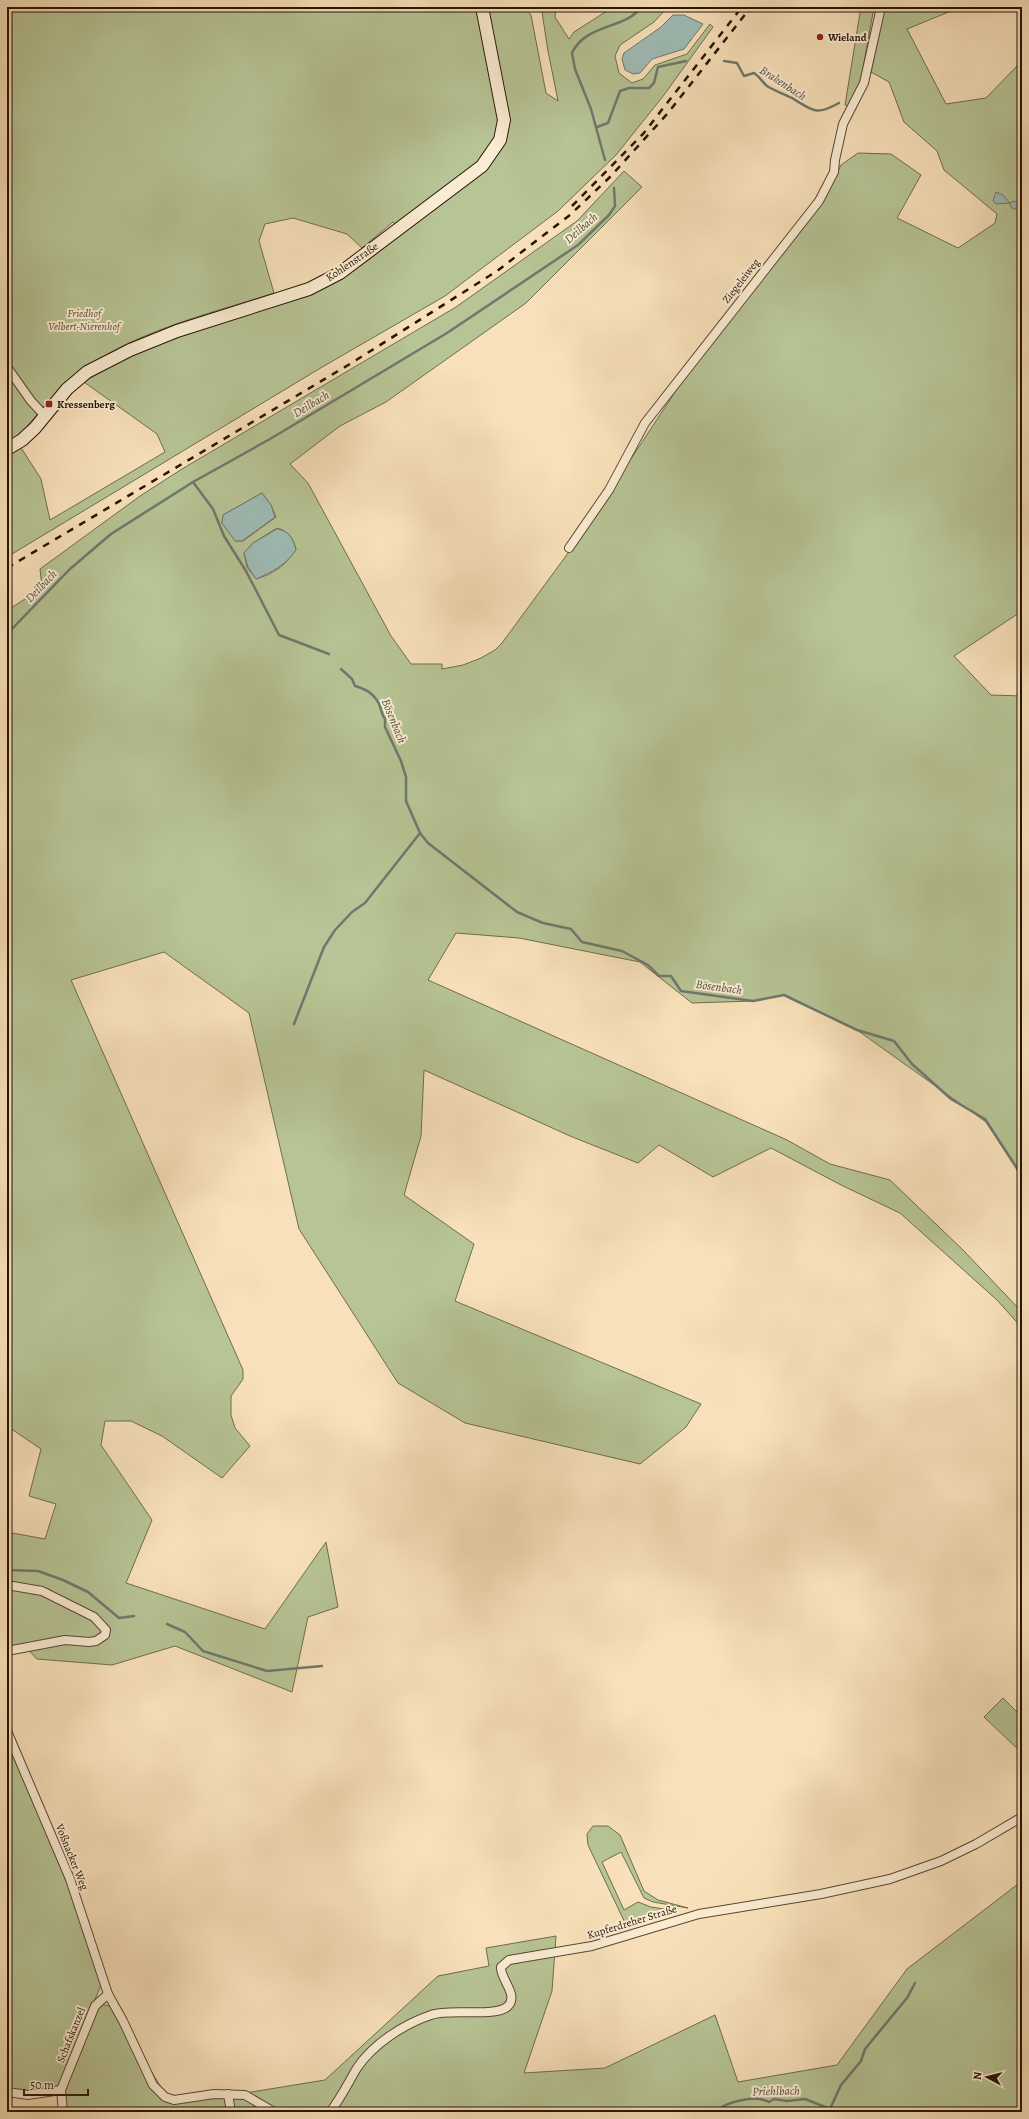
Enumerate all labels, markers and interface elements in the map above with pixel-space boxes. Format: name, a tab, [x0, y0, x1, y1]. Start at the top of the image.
place label: Wieland	[827, 30, 867, 45]
marker: Wieland	[815, 32, 825, 42]
water label: Brakenbach	[757, 62, 810, 104]
water label: Deilbach	[561, 209, 601, 247]
street label: Kohlenstraße	[323, 239, 381, 285]
street label: Ziegeleiweg	[719, 255, 764, 307]
park label: Friedhof Velbert-Nierenhof	[48, 306, 122, 334]
water label: Deilbach	[290, 387, 332, 421]
place label: Kressenberg	[57, 397, 115, 412]
marker: Kressenberg	[44, 399, 54, 409]
water label: Deilbach	[22, 566, 61, 606]
water label: Bösenbach	[378, 696, 410, 746]
water label: Bösenbach	[695, 976, 743, 998]
street label: Voßnacker Weg	[52, 1821, 92, 1893]
street label: Kupferdreher Straße	[585, 1901, 679, 1943]
street label: Schafskanzel	[53, 2005, 89, 2065]
north arrow	[967, 2057, 1007, 2097]
scale bar	[24, 2071, 88, 2097]
text: N	[970, 2071, 986, 2081]
text: 50 m	[30, 2077, 54, 2093]
water label: Priehlbach	[752, 2083, 800, 2099]

